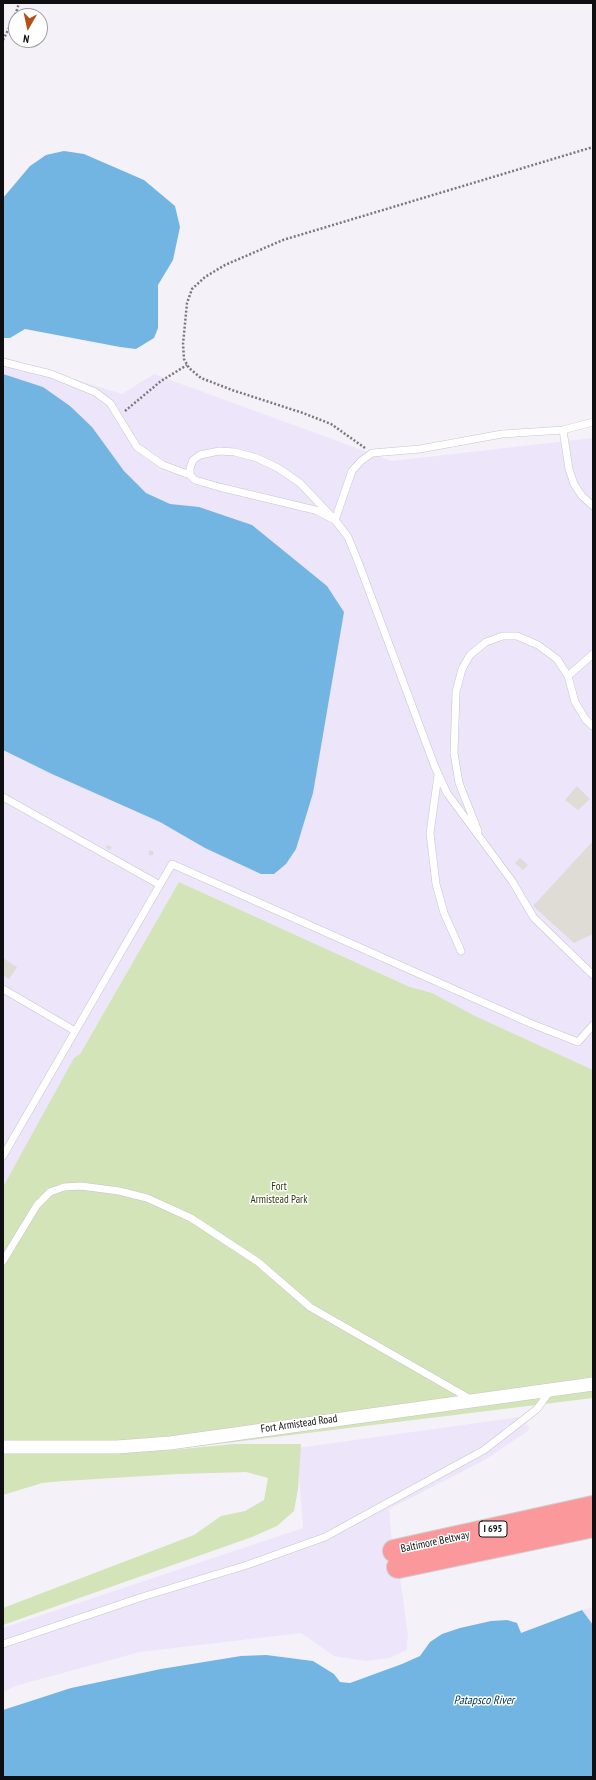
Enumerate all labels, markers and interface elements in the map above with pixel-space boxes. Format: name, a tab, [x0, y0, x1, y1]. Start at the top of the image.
north arrow	[8, 8, 48, 48]
text: N	[22, 31, 30, 46]
park label: Fort Armistead Park	[251, 1180, 307, 1206]
street label: Fort Armistead Road	[260, 1412, 338, 1436]
road number: I 695	[479, 1521, 507, 1537]
street label: Baltimore Beltway	[400, 1528, 470, 1556]
water label: Patapsco River	[454, 1694, 514, 1708]

